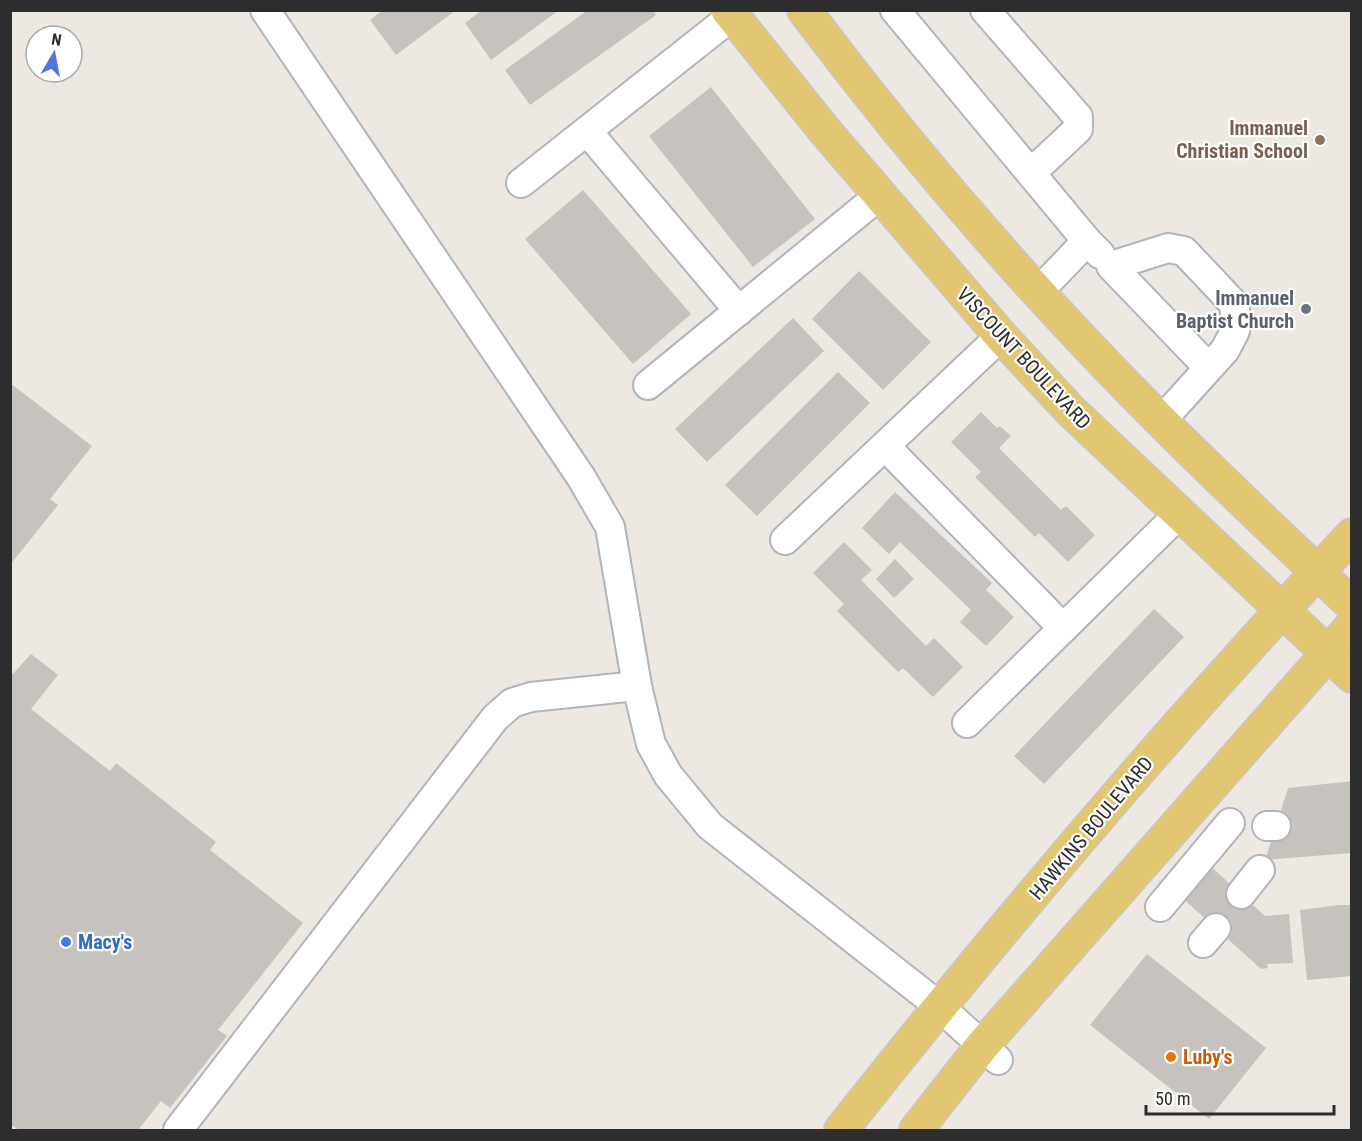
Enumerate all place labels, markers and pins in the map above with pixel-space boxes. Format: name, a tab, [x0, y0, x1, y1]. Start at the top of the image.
place label: Immanuel Christian School	[1176, 116, 1308, 163]
marker: Immanuel Christian School	[1313, 133, 1327, 147]
place label: Immanuel Baptist Church	[1176, 286, 1294, 333]
marker: Immanuel Baptist Church	[1299, 302, 1313, 316]
place label: Macy's	[78, 930, 132, 954]
marker: Macy's	[59, 935, 73, 949]
place label: Luby's	[1183, 1045, 1233, 1069]
marker: Luby's	[1164, 1050, 1178, 1064]

